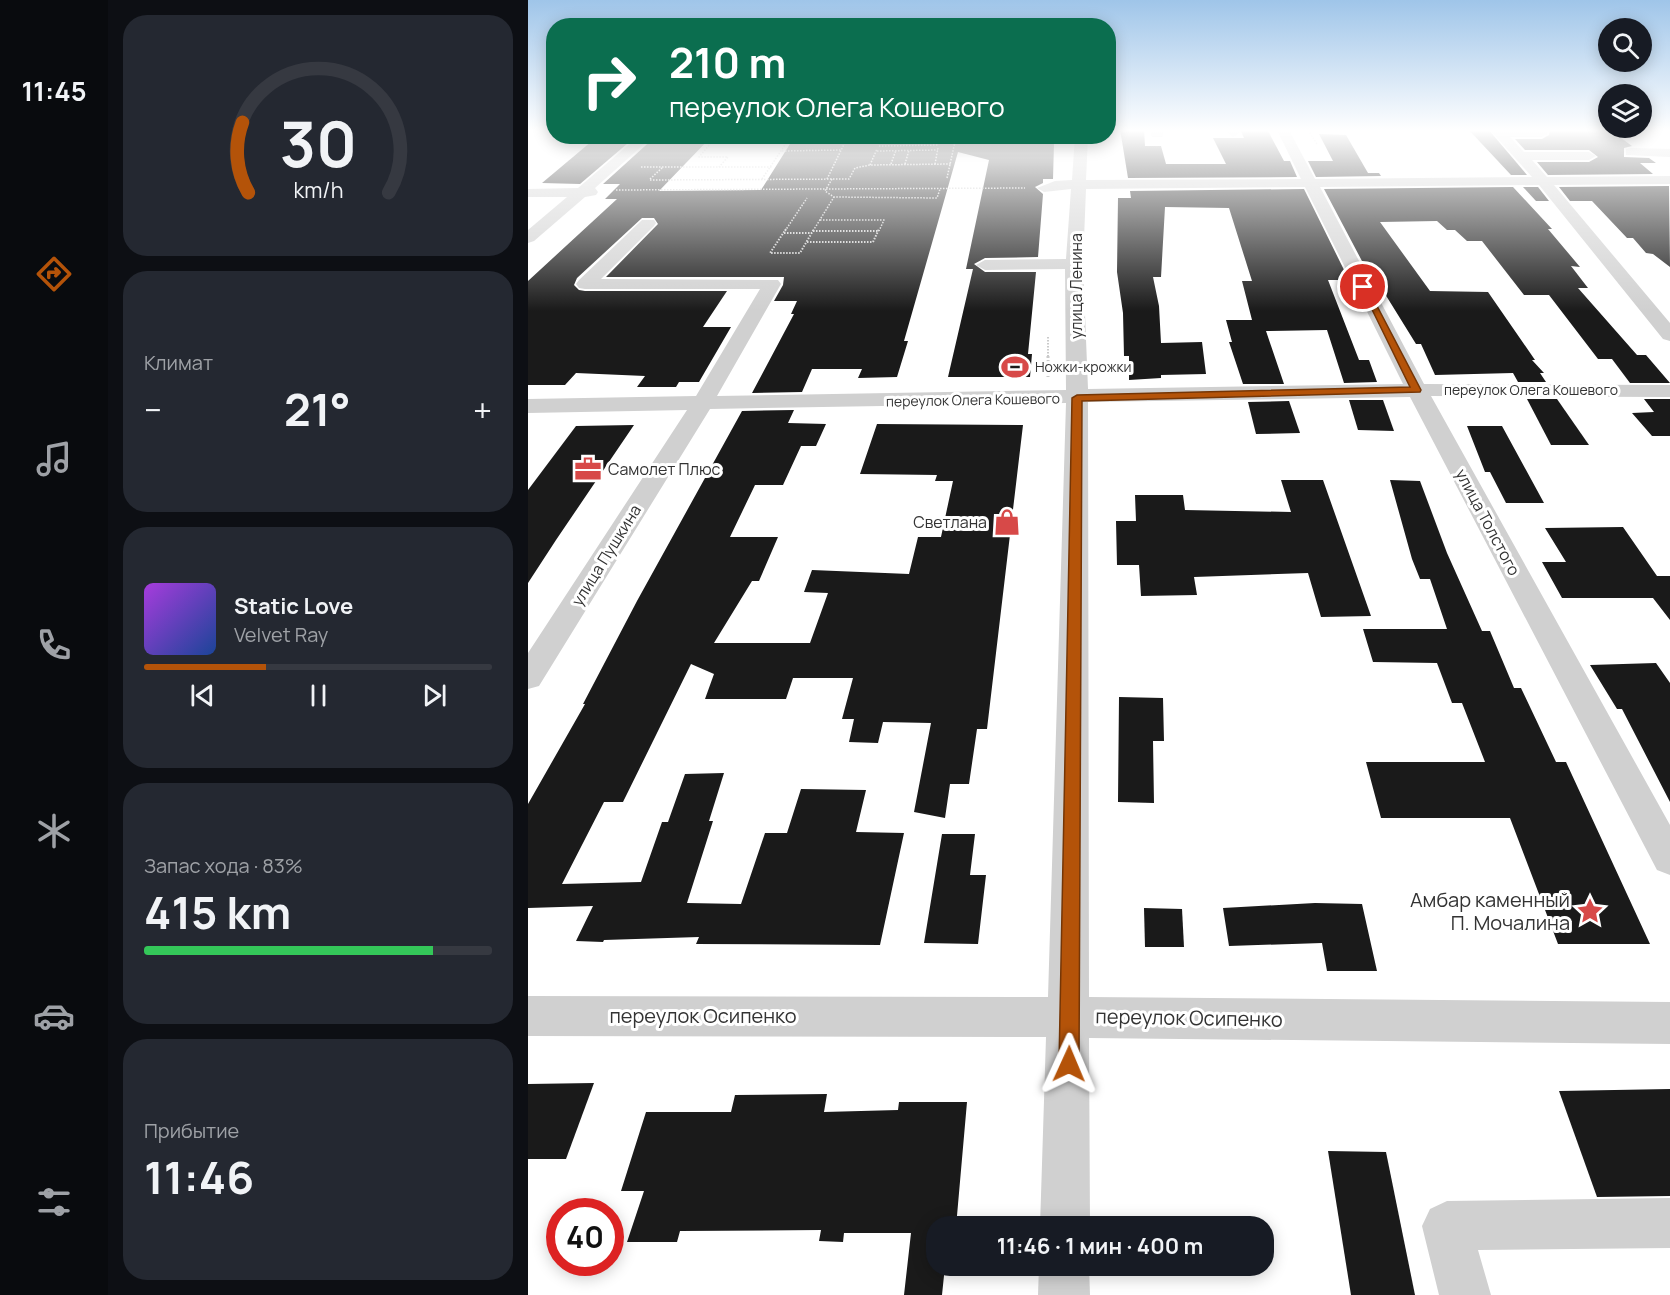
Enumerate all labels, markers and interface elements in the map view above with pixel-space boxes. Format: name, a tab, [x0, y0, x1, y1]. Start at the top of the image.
map controls	[1598, 18, 1652, 138]
button: search	[1598, 18, 1652, 72]
text: 210 m	[669, 33, 786, 91]
icon: right	[570, 42, 648, 120]
text: 11:45	[21, 72, 87, 109]
button: layers	[1598, 84, 1652, 138]
text: переулок Олега Кошевого	[669, 88, 1005, 125]
text: 30	[279, 100, 357, 186]
text: km/h	[293, 175, 343, 204]
street label: улица Ленина	[1065, 233, 1087, 339]
icon: directions	[33, 253, 75, 295]
pin	[1337, 261, 1388, 312]
icon: arrive	[1346, 270, 1379, 303]
text: Климат	[144, 349, 213, 376]
sports icon: Ножки-крожки	[1000, 352, 1030, 382]
place label: Ножки-крожки	[1035, 357, 1131, 376]
text: 21°	[284, 378, 351, 440]
street label: переулок Олега Кошевого	[1444, 380, 1618, 399]
text: −	[144, 387, 162, 432]
text: +	[473, 387, 492, 432]
street label: переулок Олега Кошевого	[886, 388, 1060, 411]
icon: music	[33, 438, 75, 480]
office icon: Самолет Плюс	[573, 454, 603, 484]
place label: Самолет Плюс	[608, 458, 721, 480]
street label: улица Толстого	[1451, 465, 1525, 579]
street label: улица Пушкина	[566, 500, 646, 610]
shop icon: Светлана	[992, 507, 1022, 537]
place label: Светлана	[913, 511, 987, 533]
text: Static Love	[234, 591, 353, 621]
text: Velvet Ray	[234, 621, 328, 648]
icon: phone	[33, 624, 75, 666]
icon: previous	[186, 679, 219, 712]
icon: pause	[302, 679, 335, 712]
icon: next	[418, 679, 451, 712]
icon: climate	[33, 810, 75, 852]
text: Запас хода · 83%	[144, 852, 303, 879]
text: 415 km	[144, 881, 291, 943]
place label: Амбар каменный П. Мочалина	[1410, 886, 1570, 936]
place icon: Амбар каменный П. Мочалина	[1575, 896, 1605, 926]
icon: car	[33, 995, 75, 1037]
street label: переулок Осипенко	[609, 1002, 797, 1029]
street label: переулок Осипенко	[1095, 1002, 1283, 1033]
position arrow	[1037, 1032, 1101, 1096]
text: Прибытие	[144, 1117, 239, 1144]
text: 11:46	[144, 1146, 254, 1208]
icon: filters	[33, 1181, 75, 1223]
speed limit sign: 40	[546, 1198, 624, 1276]
text: 11:46 · 1 мин · 400 m	[997, 1231, 1203, 1261]

